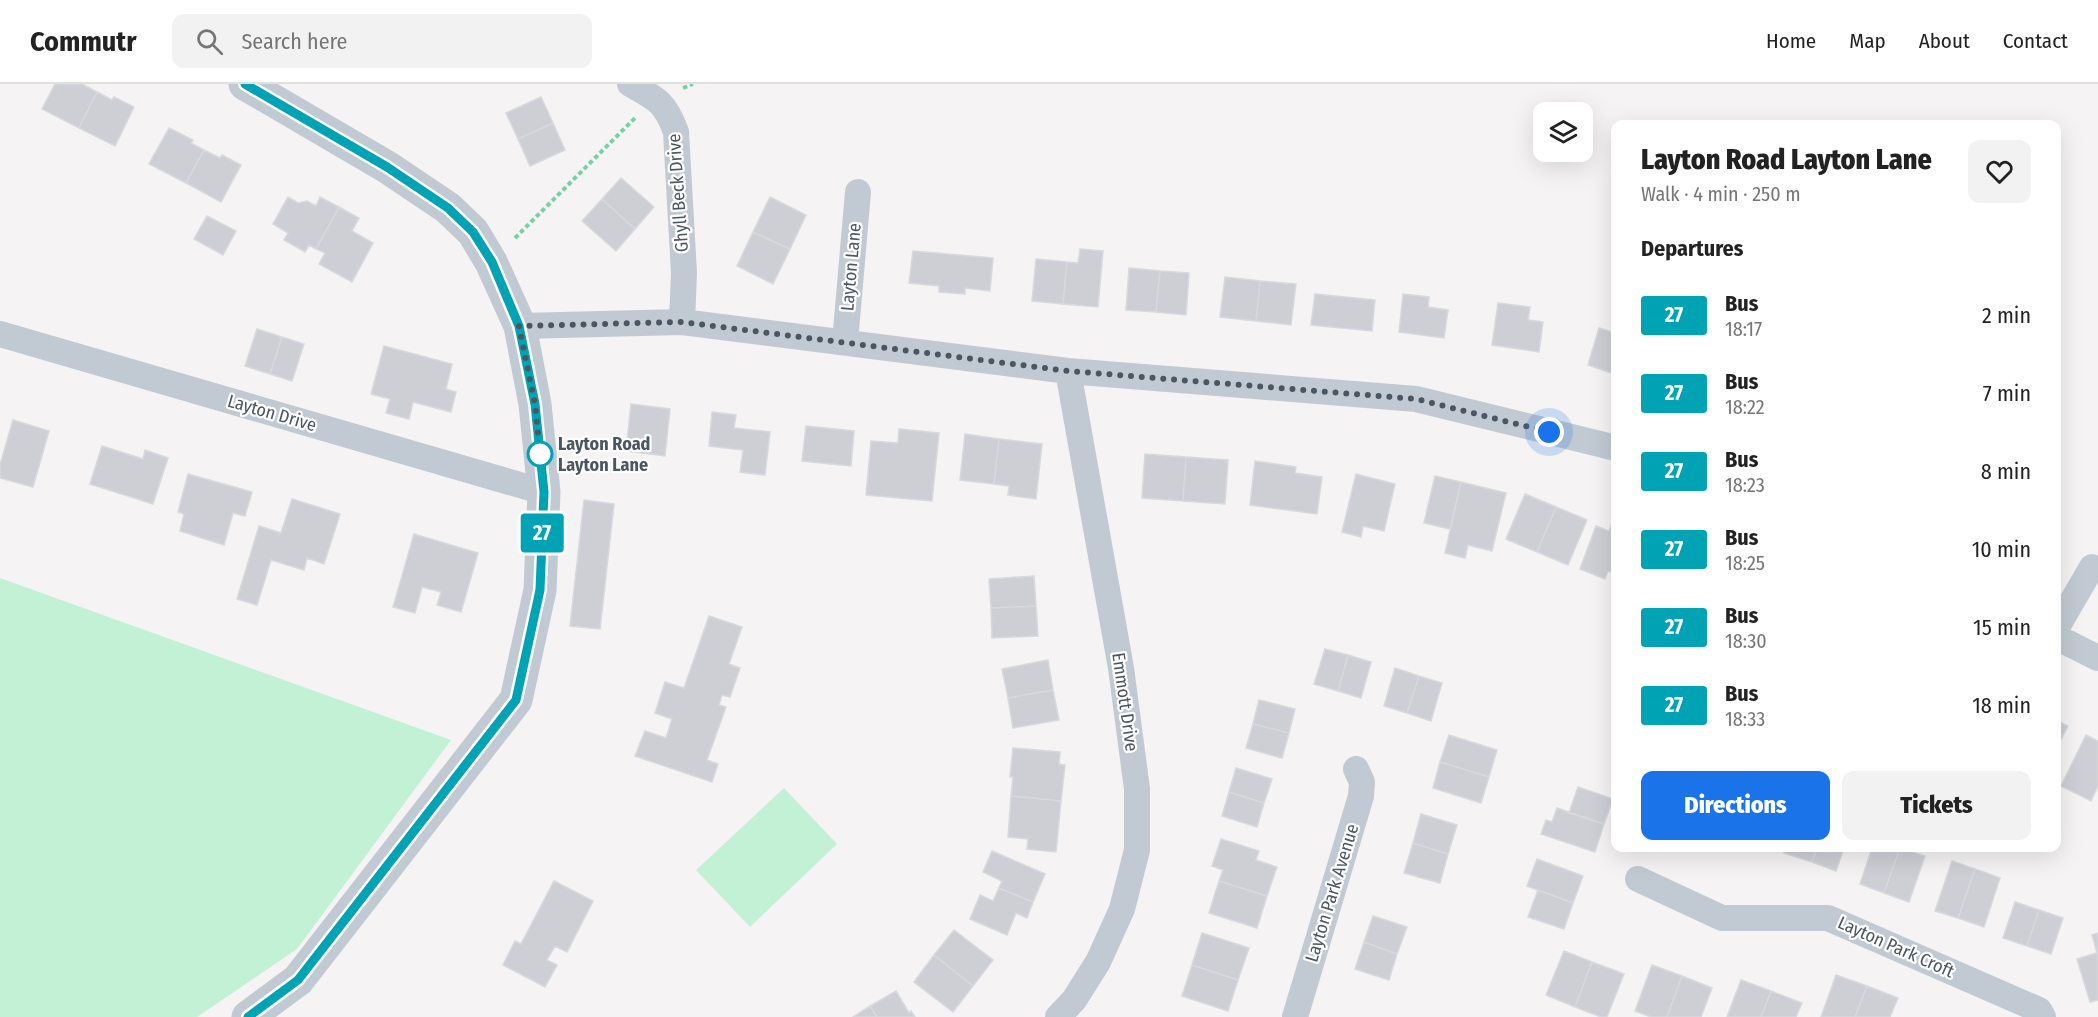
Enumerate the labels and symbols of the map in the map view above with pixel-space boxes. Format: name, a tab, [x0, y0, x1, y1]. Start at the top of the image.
street label: Ghyll Beck Drive	[663, 133, 693, 253]
street label: Layton Lane	[836, 222, 866, 312]
street label: Layton Drive	[225, 390, 319, 436]
your location	[1534, 417, 1564, 447]
place label: Layton Road Layton Lane	[558, 433, 650, 476]
marker: Layton Road Layton Lane	[527, 441, 553, 467]
line badge: 27	[515, 514, 569, 552]
street label: Emmott Drive	[1107, 651, 1143, 753]
street label: Layton Park Avenue	[1301, 821, 1364, 965]
street label: Layton Park Croft	[1834, 912, 1958, 983]

